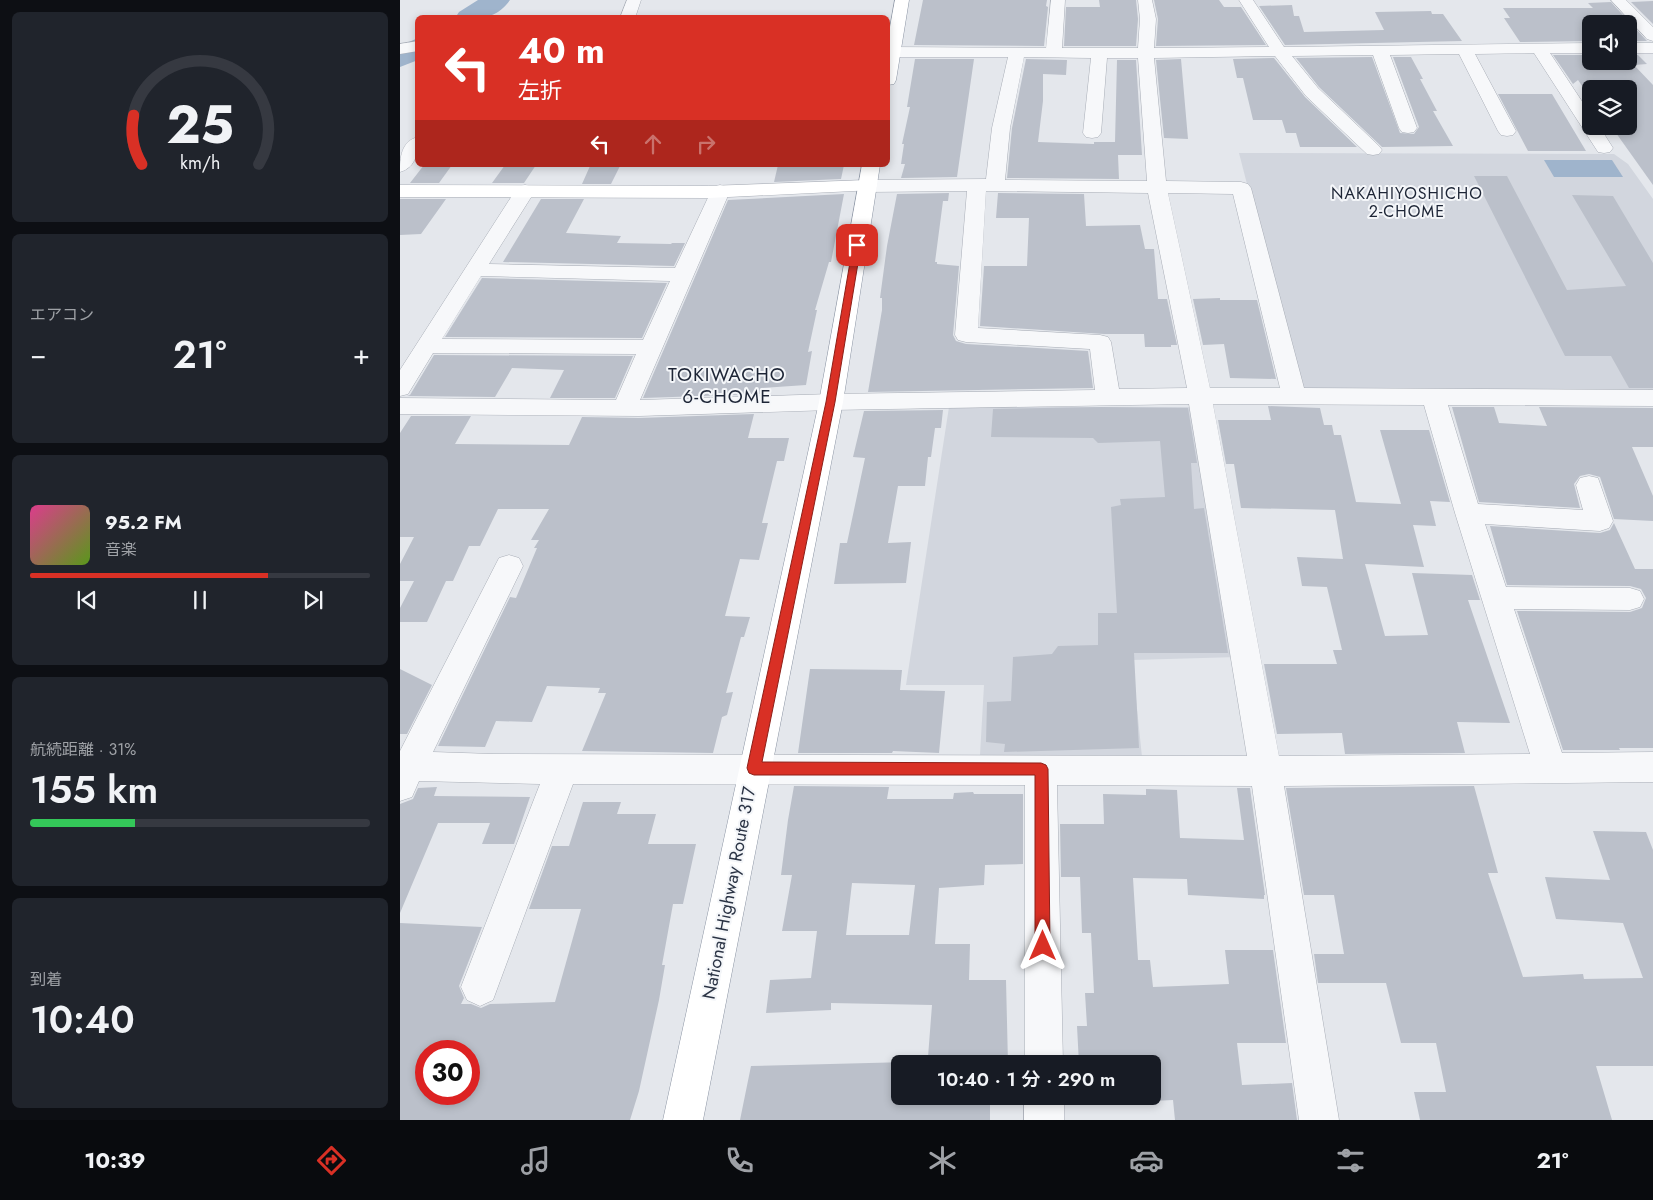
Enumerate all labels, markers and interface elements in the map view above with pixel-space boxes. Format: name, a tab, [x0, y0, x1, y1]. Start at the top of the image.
map controls	[1582, 15, 1637, 135]
button: sound	[1582, 15, 1637, 70]
text: 40 m	[518, 26, 605, 76]
icon: left	[435, 35, 500, 100]
text: 左折	[518, 74, 562, 106]
button: layers	[1582, 80, 1637, 135]
text: 25	[166, 87, 234, 163]
icon: left	[586, 130, 614, 158]
icon: ahead	[639, 130, 667, 158]
icon: right	[692, 130, 720, 158]
text: km/h	[180, 150, 220, 176]
district label: NAKAHIYOSHICHO 2-CHOME	[1331, 182, 1483, 223]
pin	[836, 224, 878, 266]
icon: arrive	[843, 231, 871, 259]
text: エアコン	[30, 303, 94, 326]
text: 21°	[173, 327, 226, 382]
text: −	[30, 334, 47, 375]
text: +	[353, 334, 370, 375]
district label: TOKIWACHO 6-CHOME	[668, 361, 786, 410]
text: 95.2 FM	[105, 509, 182, 536]
text: 音楽	[105, 538, 137, 561]
icon: previous	[73, 586, 101, 614]
icon: pause	[186, 586, 214, 614]
icon: next	[299, 586, 327, 614]
text: 航続距離 · 31%	[30, 738, 136, 761]
text: 155 km	[30, 762, 158, 817]
street label: National Highway Route 317	[696, 784, 762, 1002]
position arrow	[1016, 919, 1068, 971]
text: 到着	[30, 968, 62, 991]
text: 10:40	[30, 992, 135, 1047]
speed limit sign: 30	[415, 1040, 480, 1105]
text: 10:40 · 1 分 · 290 m	[937, 1066, 1115, 1093]
icon: directions	[314, 1143, 349, 1178]
icon: music	[518, 1143, 553, 1178]
icon: phone	[722, 1143, 757, 1178]
icon: climate	[925, 1143, 960, 1178]
icon: car	[1129, 1143, 1164, 1178]
icon: filters	[1333, 1143, 1368, 1178]
text: 10:39	[84, 1144, 146, 1176]
text: 21°	[1536, 1144, 1569, 1176]

